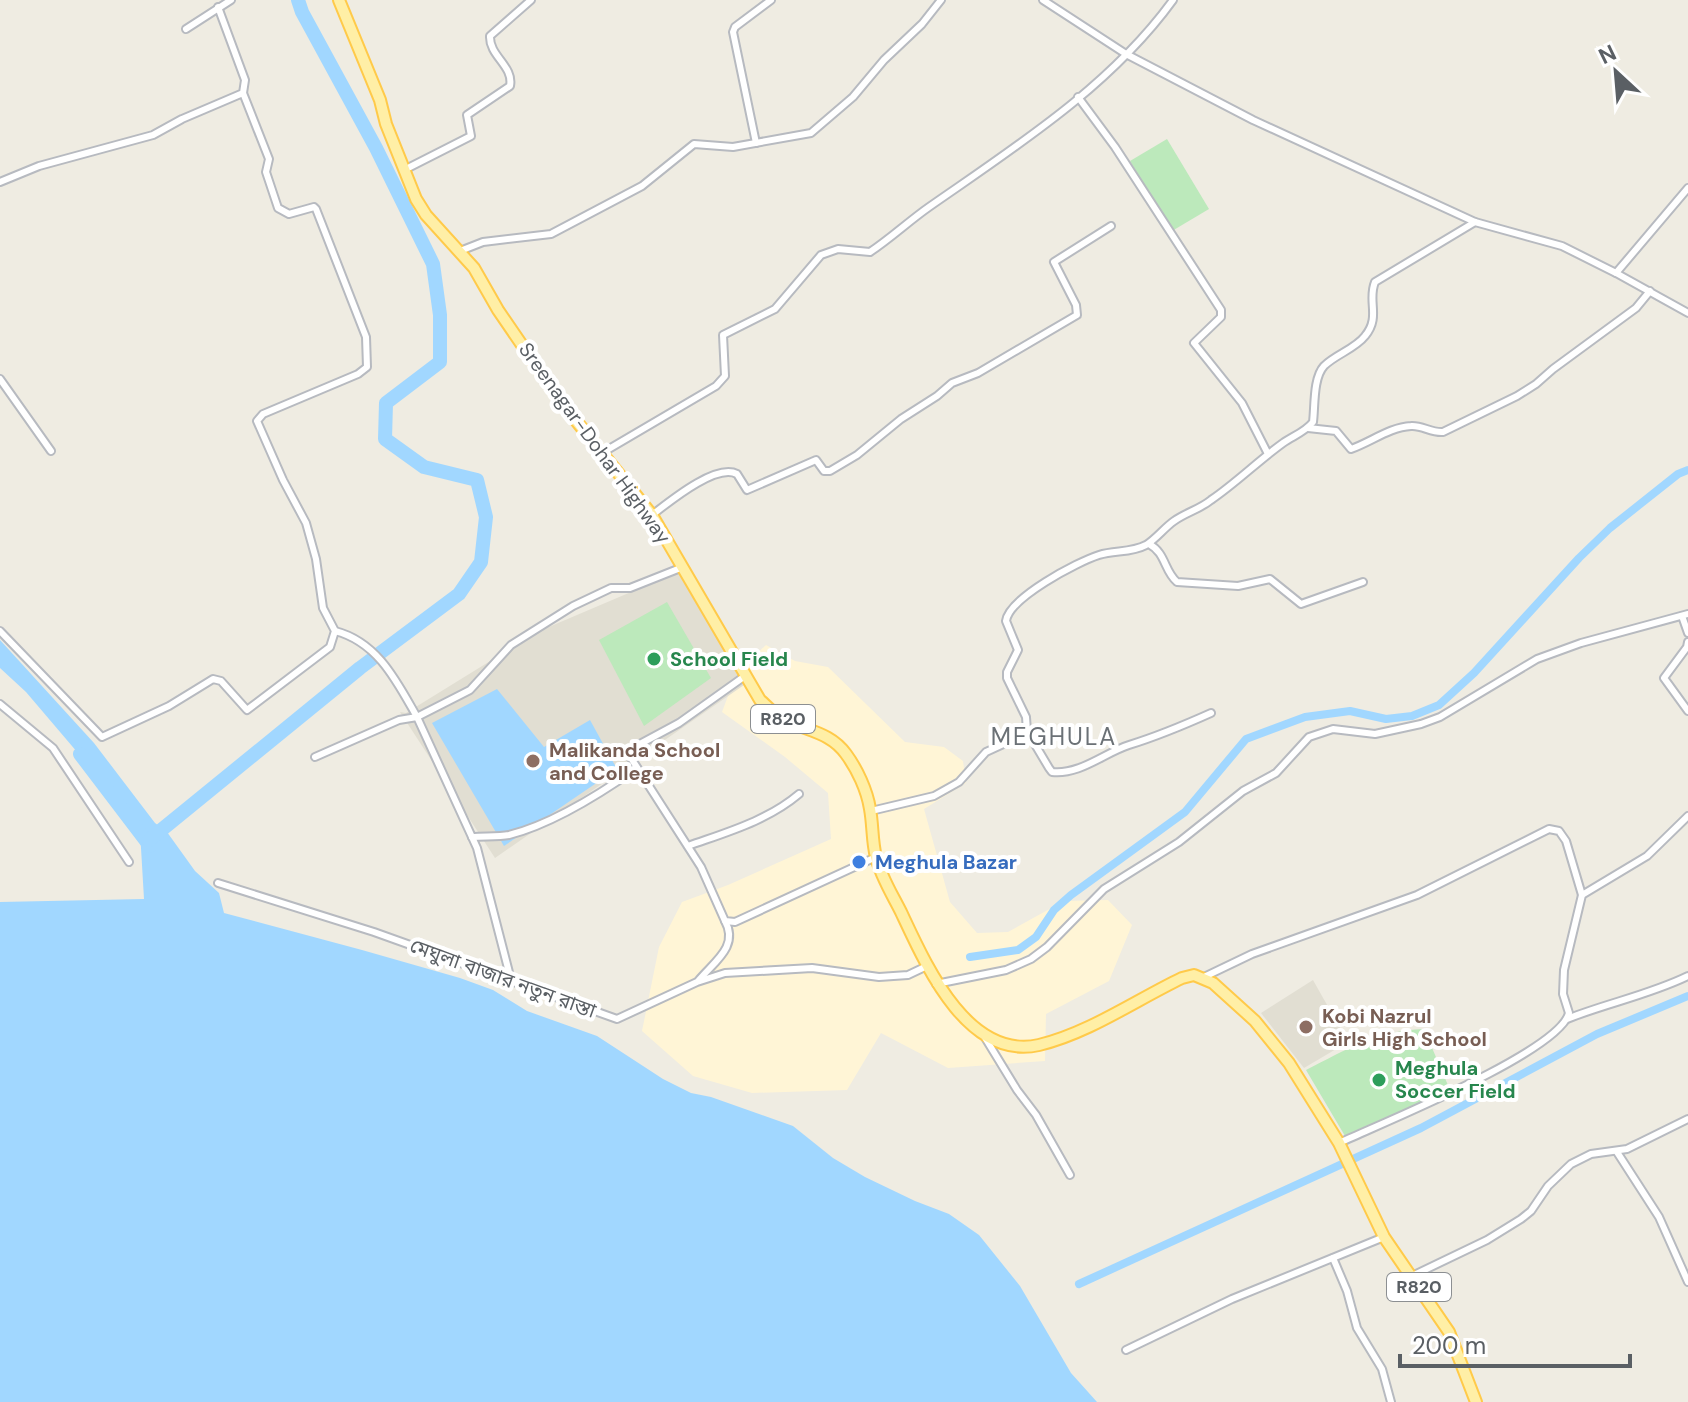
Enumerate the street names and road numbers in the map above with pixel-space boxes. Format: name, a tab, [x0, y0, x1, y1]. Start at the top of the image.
street label: Sreenagar-Dohar Highway	[513, 337, 677, 549]
road number: R820	[751, 705, 815, 733]
street label: মেঘুলা বাজার নতুন রাস্তা	[407, 932, 600, 1024]
road number: R820	[1387, 1273, 1451, 1301]

